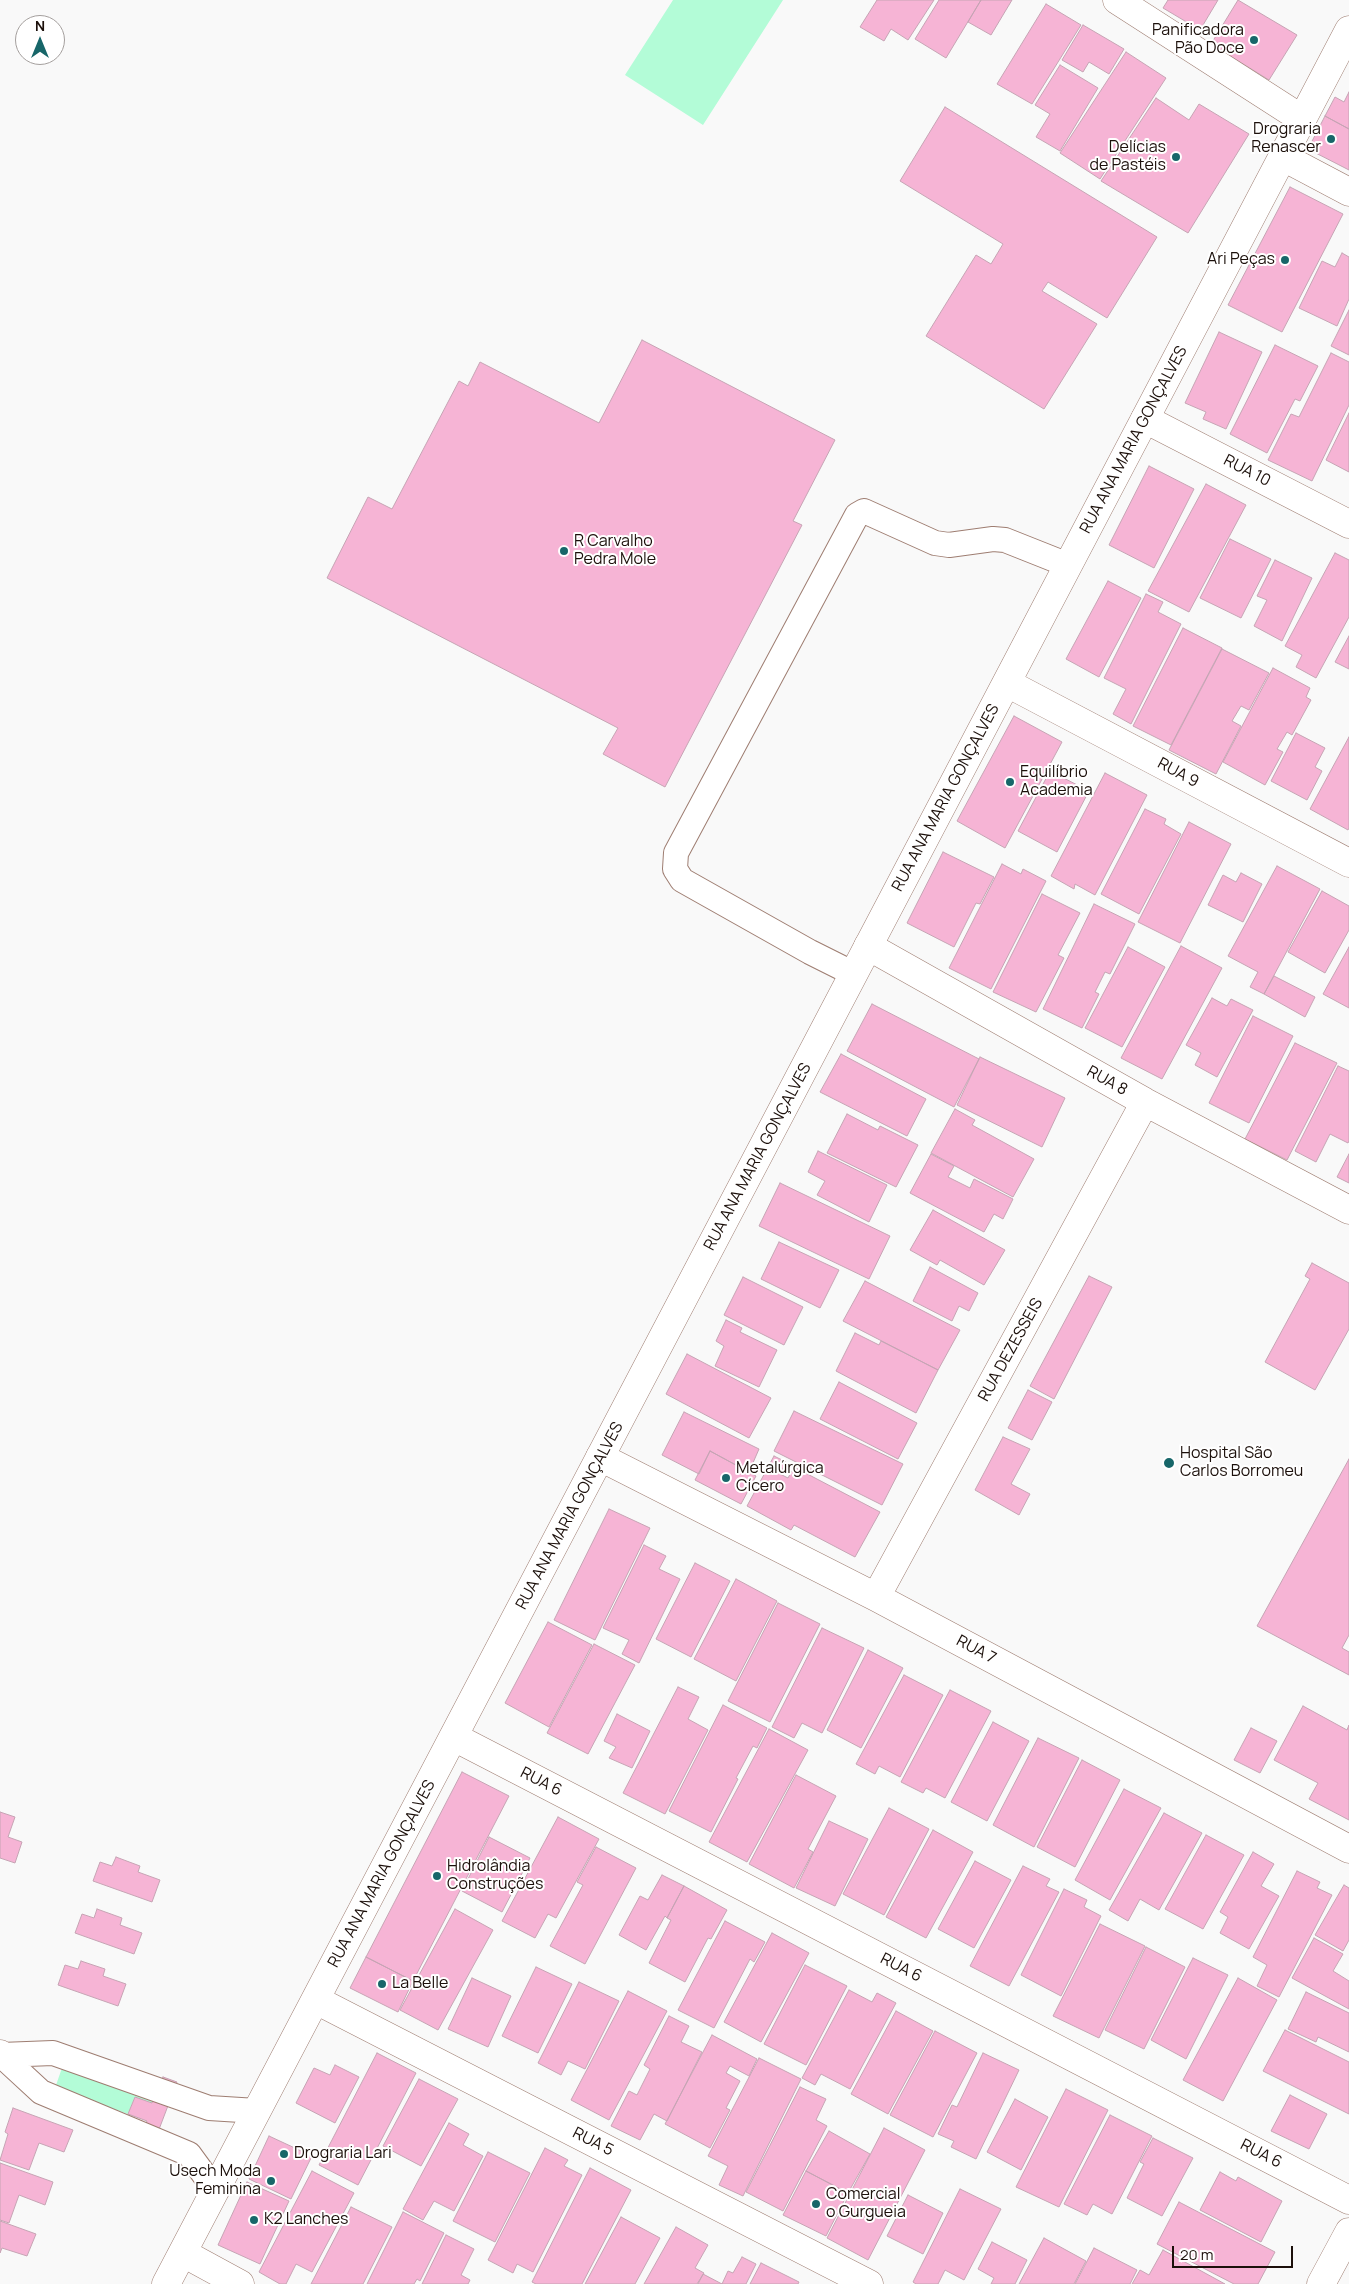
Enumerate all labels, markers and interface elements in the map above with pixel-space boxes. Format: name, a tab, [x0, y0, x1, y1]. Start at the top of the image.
north arrow	[15, 15, 65, 65]
text: N	[35, 16, 45, 35]
place label: Panificadora Pão Doce	[1152, 21, 1244, 59]
marker: Panificadora Pão Doce	[1248, 34, 1260, 46]
place label: Drograria Renascer	[1251, 120, 1321, 158]
marker: Drograria Renascer	[1325, 133, 1337, 145]
place label: Delícias de Pastéis	[1089, 138, 1166, 176]
marker: Delícias de Pastéis	[1170, 151, 1182, 163]
place label: Ari Peças	[1207, 250, 1275, 270]
marker: Ari Peças	[1279, 254, 1291, 266]
street label: RUA ANA MARIA GONÇALVES	[1076, 343, 1192, 537]
street label: RUA 10	[1220, 451, 1274, 491]
place label: R Carvalho Pedra Mole	[574, 532, 656, 570]
marker: R Carvalho Pedra Mole	[558, 545, 570, 557]
street label: RUA ANA MARIA GONÇALVES	[888, 701, 1004, 895]
street label: RUA 9	[1154, 754, 1202, 792]
place label: Equilíbrio Academia	[1020, 763, 1093, 801]
marker: Equilíbrio Academia	[1004, 776, 1016, 788]
street label: RUA ANA MARIA GONÇALVES	[700, 1060, 816, 1254]
street label: RUA 8	[1083, 1062, 1131, 1100]
street label: RUA DEZESSEIS	[975, 1295, 1047, 1405]
street label: RUA ANA MARIA GONÇALVES	[512, 1419, 628, 1613]
place label: Hospital São Carlos Borromeu	[1180, 1444, 1303, 1482]
marker: Hospital São Carlos Borromeu	[1162, 1456, 1176, 1470]
place label: Metalúrgica Cícero	[736, 1459, 824, 1497]
marker: Metalúrgica Cícero	[720, 1472, 732, 1484]
street label: RUA 7	[953, 1632, 999, 1668]
street label: RUA 6	[517, 1763, 565, 1801]
street label: RUA ANA MARIA GONÇALVES	[324, 1777, 440, 1971]
place label: Hidrolândia Construções	[447, 1857, 543, 1895]
marker: Hidrolândia Construções	[431, 1870, 443, 1882]
street label: RUA 6	[877, 1949, 925, 1987]
place label: La Belle	[392, 1974, 448, 1994]
marker: La Belle	[376, 1978, 388, 1990]
street label: RUA 5	[569, 2124, 617, 2160]
street label: RUA 6	[1237, 2135, 1285, 2173]
place label: Drograria Lari	[294, 2144, 392, 2164]
marker: Drograria Lari	[278, 2148, 290, 2160]
place label: Usech Moda Feminina	[169, 2162, 261, 2200]
marker: Usech Moda Feminina	[265, 2175, 277, 2187]
place label: Comercial o Gurgueia	[826, 2185, 906, 2223]
marker: Comercial o Gurgueia	[810, 2198, 822, 2210]
place label: K2 Lanches	[264, 2210, 348, 2230]
marker: K2 Lanches	[248, 2214, 260, 2226]
scale bar	[1174, 2236, 1295, 2268]
text: 20 m	[1180, 2244, 1213, 2265]

